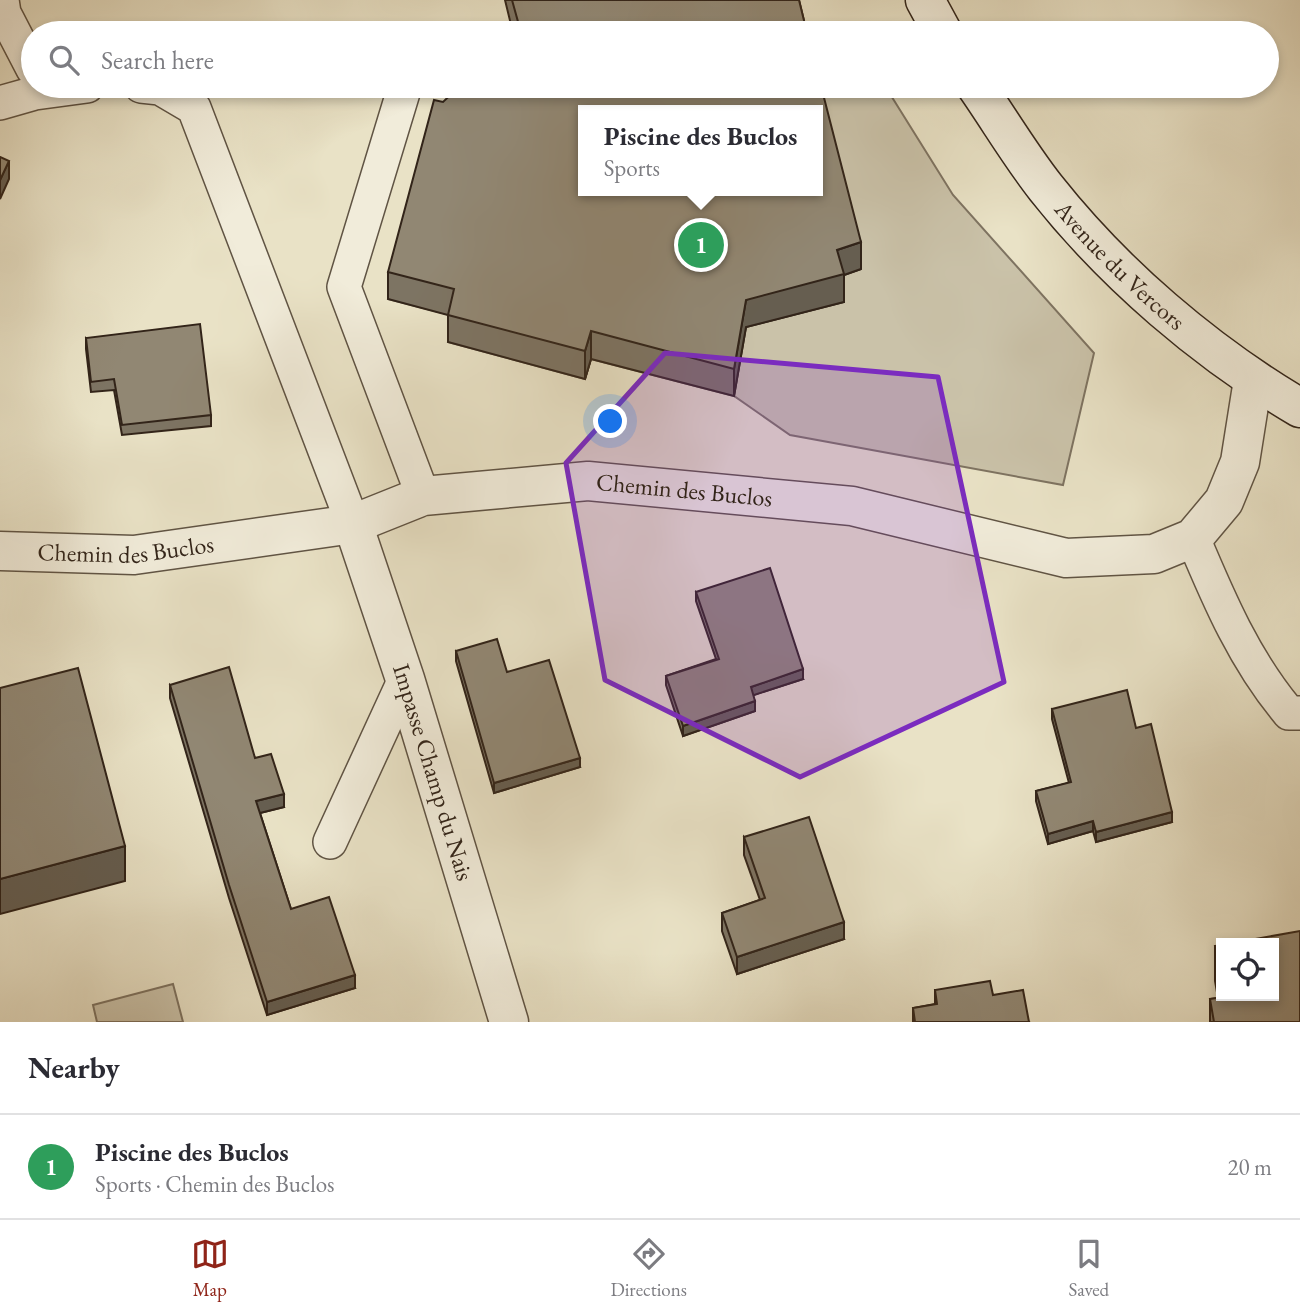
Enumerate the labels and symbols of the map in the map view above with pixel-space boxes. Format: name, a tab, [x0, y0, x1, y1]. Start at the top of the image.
street label: Avenue du Vercors	[1047, 194, 1192, 337]
pin: 1	[678, 219, 724, 271]
your location	[593, 404, 627, 438]
street label: Chemin des Buclos	[595, 466, 774, 513]
street label: Chemin des Buclos	[37, 528, 216, 570]
street label: Impasse Champ du Nais	[386, 660, 481, 884]

